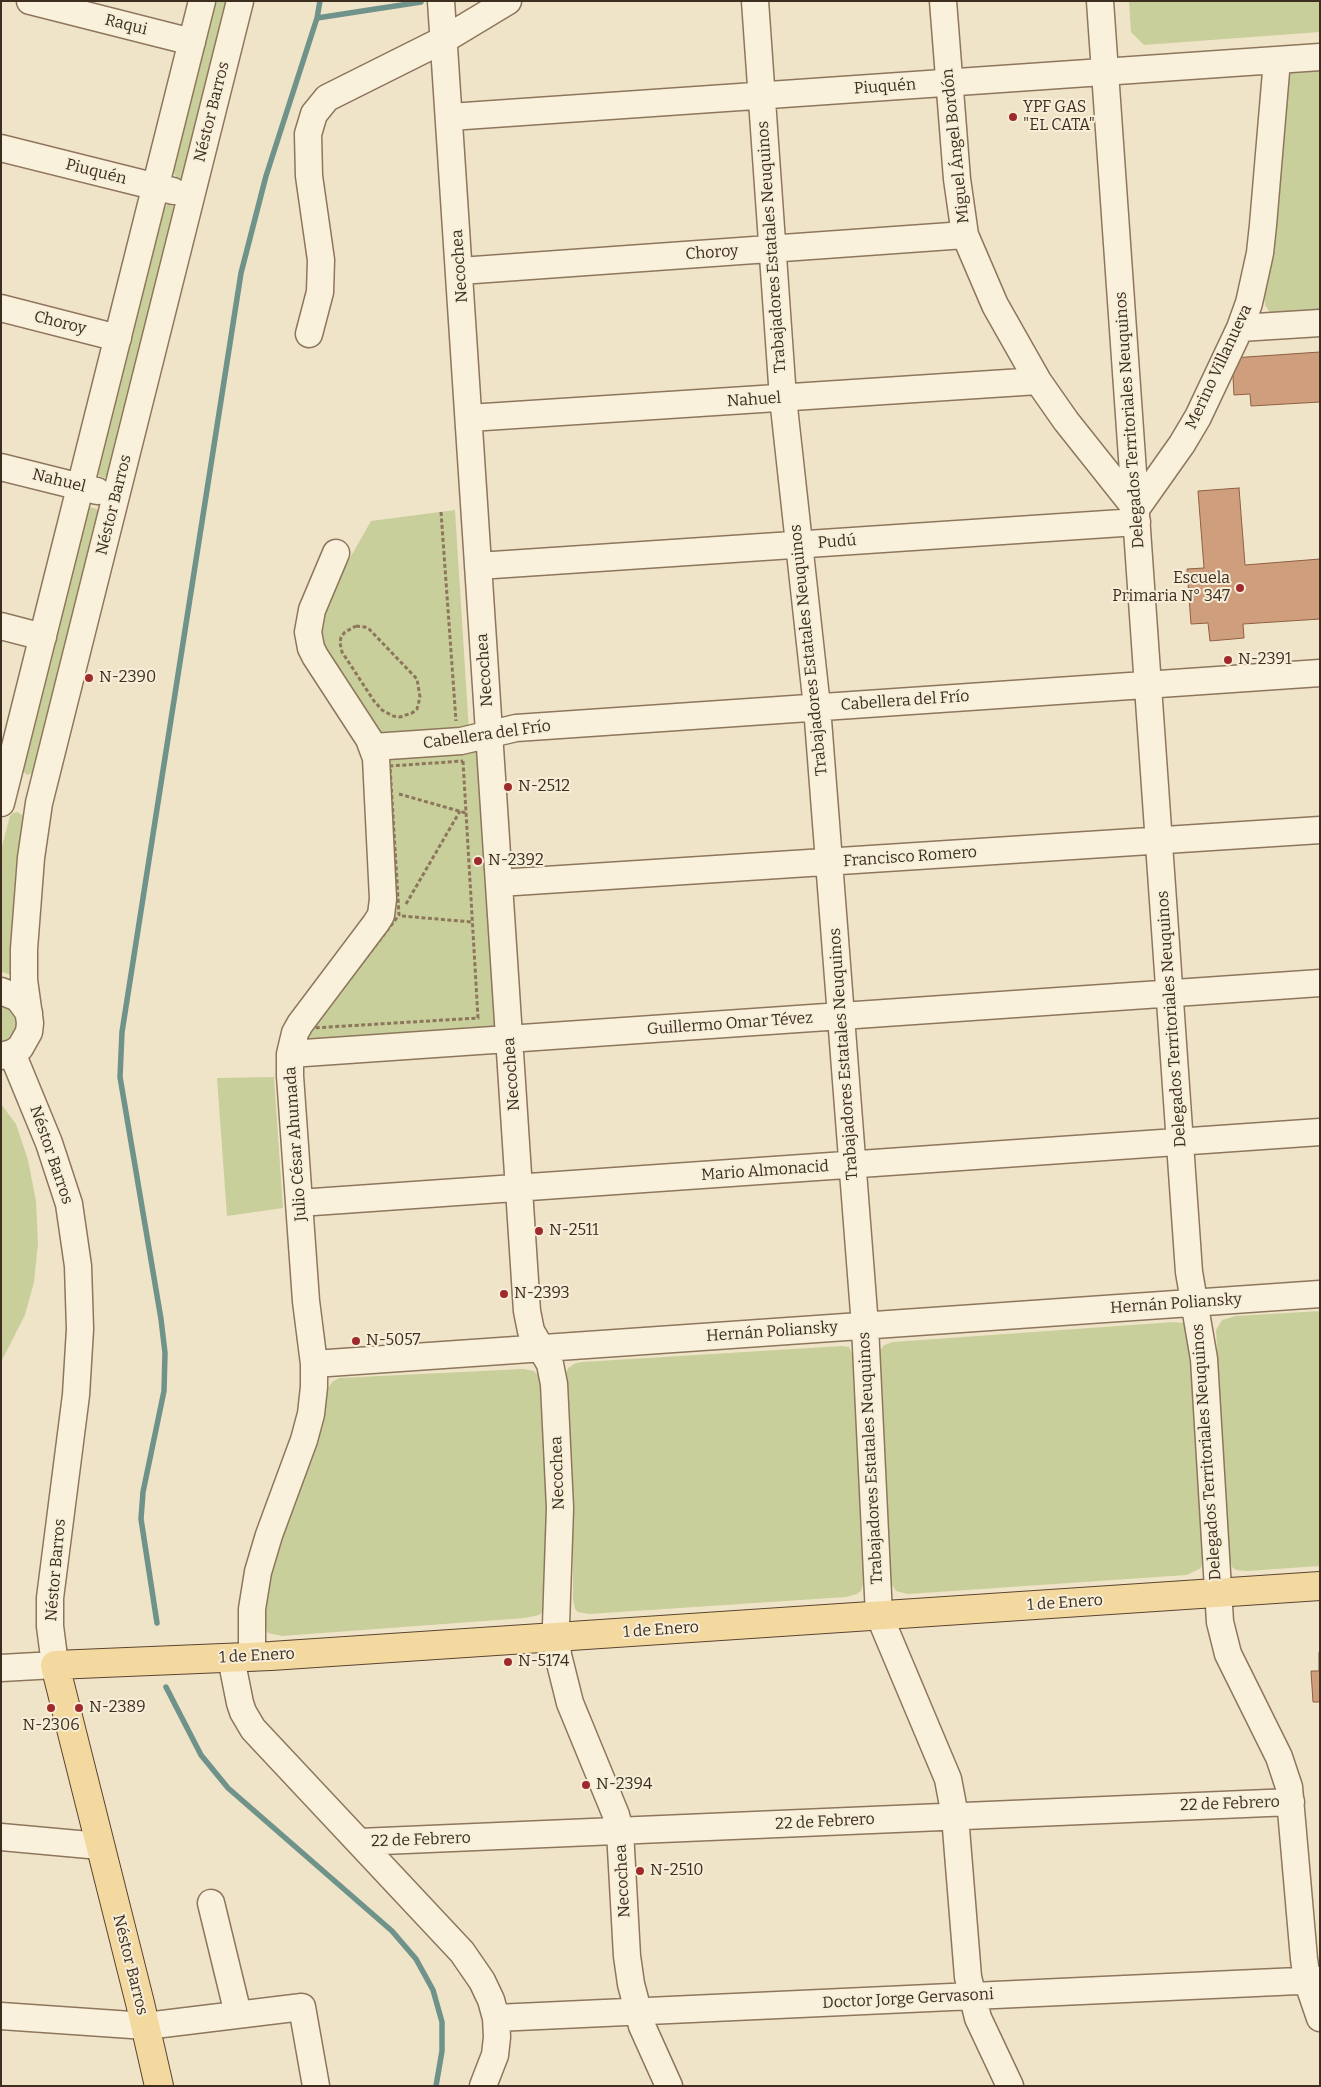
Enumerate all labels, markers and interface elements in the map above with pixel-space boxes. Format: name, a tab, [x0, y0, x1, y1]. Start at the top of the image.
street label: Raqui	[103, 10, 149, 40]
street label: Néstor Barros	[190, 60, 234, 164]
street label: Miguel Ángel Bordón	[938, 68, 974, 224]
street label: Piuquén	[853, 75, 917, 99]
place label: YPF GAS "EL CATA"	[1023, 98, 1095, 136]
marker: YPF GAS "EL CATA"	[1007, 111, 1019, 123]
street label: Trabajadores Estatales Neuquinos	[754, 120, 790, 374]
street label: Piuquén	[64, 155, 128, 189]
street label: Necochea	[448, 229, 472, 303]
street label: Choroy	[685, 242, 739, 264]
street label: Delegados Territoriales Neuquinos	[1111, 291, 1149, 549]
street label: Merino Villanueva	[1182, 302, 1256, 432]
street label: Choroy	[32, 307, 88, 339]
street label: Nahuel	[726, 389, 782, 411]
street label: Néstor Barros	[92, 453, 136, 557]
street label: Nahuel	[30, 465, 88, 497]
street label: Trabajadores Estatales Neuquinos	[786, 523, 832, 777]
street label: Pudú	[817, 531, 857, 553]
place label: Escuela Primaria N° 347	[1112, 569, 1230, 607]
marker: Escuela Primaria N° 347	[1234, 582, 1246, 594]
street label: Necochea	[473, 633, 497, 707]
place label: N-2391	[1238, 650, 1291, 670]
marker: N-2391	[1222, 654, 1234, 666]
place label: N-2390	[99, 668, 156, 688]
marker: N-2390	[83, 672, 95, 684]
street label: Cabellera del Frío	[840, 687, 970, 715]
street label: Cabellera del Frío	[422, 717, 552, 753]
place label: N-2512	[518, 777, 570, 797]
marker: N-2512	[502, 781, 514, 793]
street label: Francisco Romero	[842, 843, 978, 871]
place label: N-2392	[488, 851, 544, 871]
marker: N-2392	[472, 855, 484, 867]
street label: Delegados Territoriales Neuquinos	[1153, 890, 1191, 1148]
street label: Trabajadores Estatales Neuquinos	[826, 927, 862, 1181]
street label: Guillermo Omar Tévez	[646, 1009, 814, 1039]
street label: Necochea	[500, 1037, 524, 1111]
street label: Julio César Ahumada	[281, 1066, 311, 1222]
street label: Néstor Barros	[25, 1103, 77, 1207]
street label: Mario Almonacid	[700, 1157, 830, 1185]
place label: N-2511	[549, 1221, 599, 1241]
marker: N-2511	[533, 1225, 545, 1237]
place label: N-2393	[514, 1284, 570, 1304]
marker: N-2393	[498, 1288, 510, 1300]
street label: Hernán Poliansky	[1110, 1290, 1242, 1318]
street label: Hernán Poliansky	[706, 1318, 838, 1346]
street label: Delegados Territoriales Neuquinos	[1188, 1323, 1226, 1581]
place label: N-5057	[366, 1331, 421, 1351]
street label: Trabajadores Estatales Neuquinos	[855, 1331, 887, 1585]
marker: N-5057	[350, 1335, 362, 1347]
street label: Necochea	[547, 1436, 569, 1510]
street label: Néstor Barros	[42, 1518, 70, 1622]
street label: 1 de Enero	[1027, 1591, 1103, 1615]
street label: 1 de Enero	[623, 1618, 699, 1642]
street label: 1 de Enero	[219, 1644, 295, 1668]
place label: N-5174	[518, 1652, 569, 1672]
marker: N-5174	[502, 1656, 514, 1668]
place label: N-2389	[89, 1698, 146, 1718]
marker: N-2306	[45, 1702, 57, 1714]
marker: N-2389	[73, 1702, 85, 1714]
place label: N-2306	[22, 1716, 80, 1736]
place label: N-2394	[596, 1775, 652, 1795]
marker: N-2394	[580, 1779, 592, 1791]
street label: 22 de Febrero	[1180, 1793, 1280, 1815]
street label: 22 de Febrero	[775, 1810, 875, 1834]
street label: 22 de Febrero	[371, 1829, 471, 1851]
street label: Necochea	[611, 1844, 635, 1918]
place label: N-2510	[650, 1861, 704, 1881]
marker: N-2510	[634, 1865, 646, 1877]
street label: Néstor Barros	[108, 1913, 152, 2017]
street label: Doctor Jorge Gervasoni	[822, 1985, 994, 2013]

